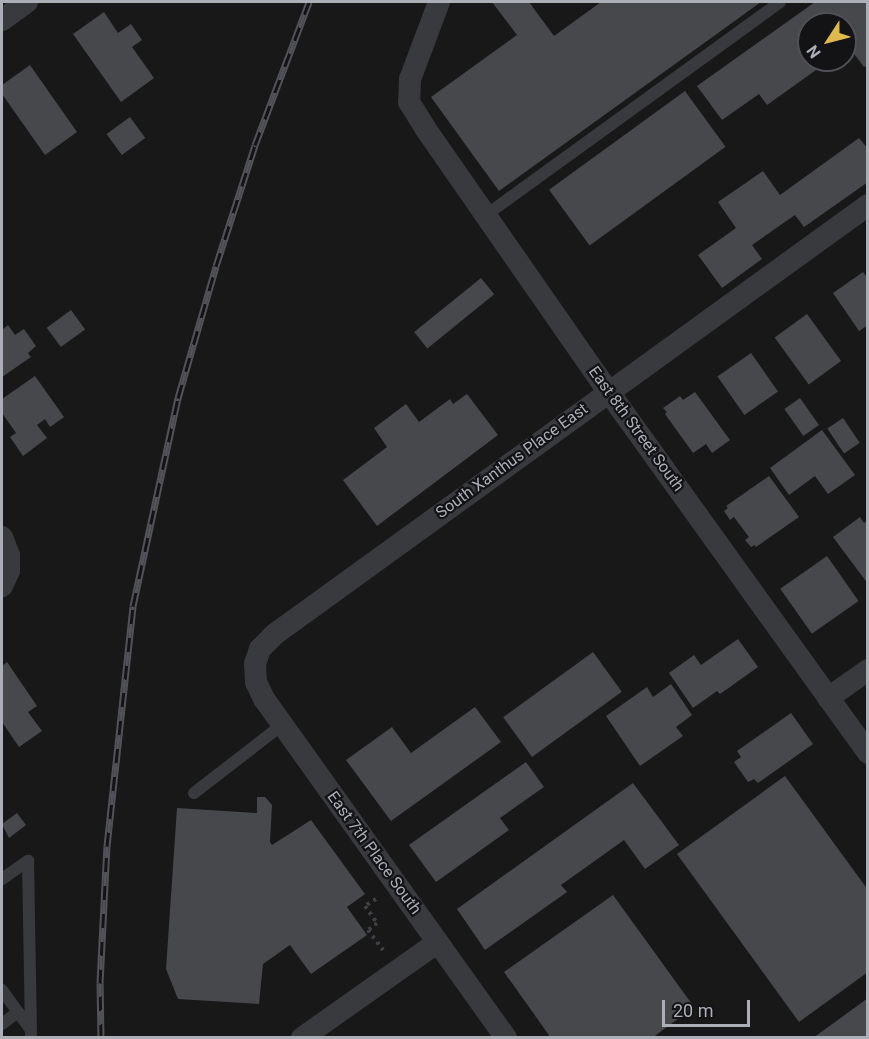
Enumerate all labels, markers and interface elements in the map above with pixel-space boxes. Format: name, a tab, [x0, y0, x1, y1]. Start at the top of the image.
north arrow	[797, 12, 857, 72]
text: N	[803, 42, 825, 62]
street label: East 8th Street South	[584, 363, 688, 495]
street label: South Xanthus Place East	[432, 399, 592, 523]
street label: East 7th Place South	[323, 788, 425, 918]
scale bar	[665, 988, 754, 1026]
text: 20 m	[673, 1000, 713, 1021]

